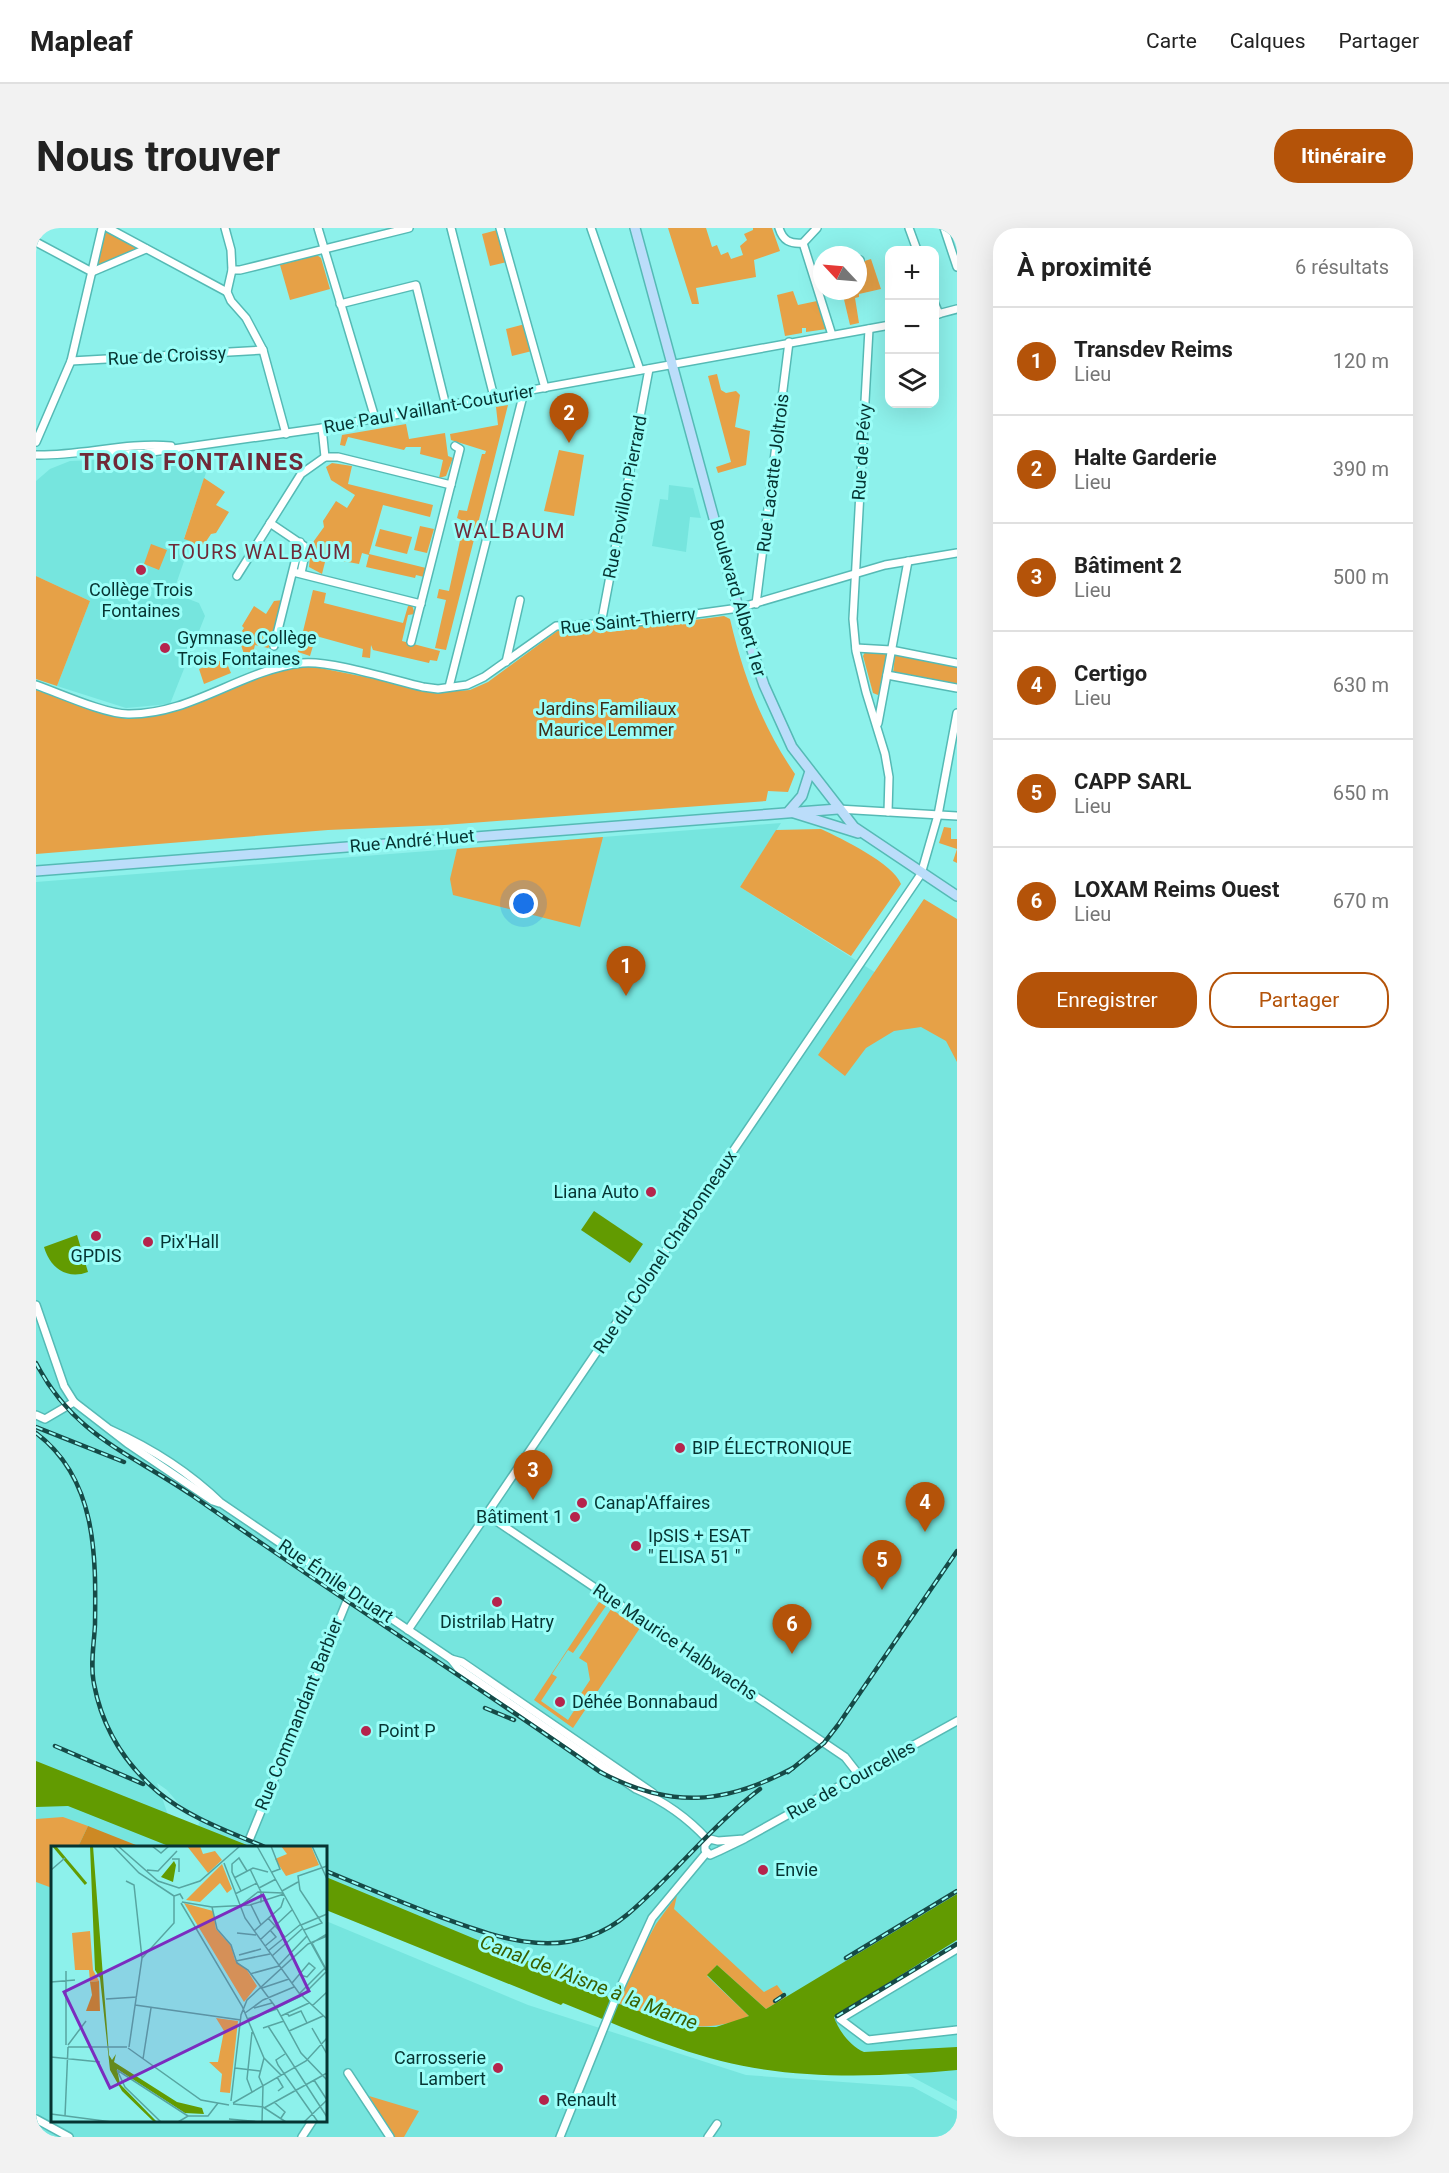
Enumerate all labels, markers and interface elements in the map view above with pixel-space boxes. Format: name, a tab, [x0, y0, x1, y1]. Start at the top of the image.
text: Mapleaf	[30, 25, 133, 58]
text: Carte	[1146, 29, 1197, 53]
text: Calques	[1230, 29, 1305, 53]
text: Partager	[1338, 29, 1419, 53]
button: Itinéraire	[1274, 129, 1413, 183]
text: Nous trouver	[36, 132, 280, 181]
north arrow	[813, 246, 867, 300]
map controls	[885, 246, 939, 408]
button: +	[885, 246, 939, 300]
text: À proximité	[1017, 252, 1151, 282]
text: 6 résultats	[1295, 255, 1389, 279]
button: −	[885, 300, 939, 354]
text: Transdev Reims	[1074, 337, 1233, 362]
street label: Rue de Croissy	[107, 342, 227, 369]
text: 1	[1031, 349, 1042, 373]
text: 120 m	[1333, 349, 1389, 373]
button: layers	[885, 354, 939, 408]
text: Lieu	[1074, 362, 1111, 386]
street label: Rue Paul Vaillant-Couturier	[322, 380, 536, 437]
street label: Rue Lacatte Joltrois	[752, 392, 793, 554]
pin: 2	[550, 394, 588, 443]
street label: Rue de Pévy	[848, 402, 875, 501]
street label: Rue Povillon Pierrard	[598, 413, 651, 580]
text: Halte Garderie	[1074, 445, 1217, 470]
district label: TROIS FONTAINES	[79, 448, 305, 476]
text: 2	[1031, 457, 1042, 481]
text: 390 m	[1333, 457, 1389, 481]
text: Lieu	[1074, 470, 1111, 494]
street label: Boulevard Albert 1er	[706, 517, 771, 679]
district label: WALBAUM	[454, 519, 566, 543]
district label: TOURS WALBAUM	[168, 540, 352, 564]
text: Bâtiment 2	[1074, 553, 1182, 578]
marker: Collège Trois Fontaines	[134, 563, 148, 577]
text: 3	[1031, 565, 1042, 589]
text: 500 m	[1333, 565, 1389, 589]
text: Lieu	[1074, 578, 1111, 602]
place label: Collège Trois Fontaines	[89, 579, 193, 621]
street label: Rue Saint-Thierry	[559, 603, 697, 638]
place label: Gymnase Collège Trois Fontaines	[177, 627, 317, 669]
marker: Gymnase Collège Trois Fontaines	[158, 641, 172, 655]
text: Certigo	[1074, 661, 1147, 686]
text: 4	[1031, 673, 1042, 697]
text: 630 m	[1333, 673, 1389, 697]
text: Lieu	[1074, 686, 1111, 710]
park label: Jardins Familiaux Maurice Lemmer	[536, 698, 677, 740]
text: CAPP SARL	[1074, 769, 1191, 794]
text: 5	[1031, 781, 1042, 805]
text: 650 m	[1333, 781, 1389, 805]
text: Lieu	[1074, 794, 1111, 818]
street label: Rue André Huet	[349, 825, 475, 856]
text: LOXAM Reims Ouest	[1074, 877, 1279, 902]
your location	[509, 889, 538, 918]
text: 6	[1031, 889, 1042, 913]
text: 670 m	[1333, 889, 1389, 913]
text: Lieu	[1074, 902, 1111, 926]
pin: 1	[606, 946, 646, 996]
button: Enregistrer	[1017, 972, 1197, 1028]
button: Partager	[1209, 972, 1389, 1028]
street label: Rue du Colonel Charbonneaux	[589, 1146, 741, 1357]
place label: Liana Auto	[553, 1181, 639, 1202]
marker: Liana Auto	[644, 1185, 658, 1199]
marker: GPDIS	[89, 1229, 103, 1243]
place label: Pix'Hall	[160, 1231, 219, 1252]
marker: Pix'Hall	[141, 1235, 155, 1249]
place label: GPDIS	[70, 1245, 122, 1266]
place label: BIP ÉLECTRONIQUE	[692, 1437, 852, 1458]
marker: BIP ÉLECTRONIQUE	[673, 1441, 687, 1455]
pin: 3	[514, 1450, 552, 1500]
pin: 4	[906, 1482, 944, 1532]
place label: Canap'Affaires	[594, 1492, 710, 1513]
marker: Canap'Affaires	[575, 1496, 589, 1510]
place label: Bâtiment 1	[476, 1506, 563, 1527]
marker: Bâtiment 1	[568, 1510, 582, 1524]
place label: IpSIS + ESAT " ELISA 51 "	[648, 1525, 751, 1567]
street label: Rue Émile Druart	[275, 1534, 398, 1627]
marker: IpSIS + ESAT " ELISA 51 "	[629, 1539, 643, 1553]
pin: 5	[862, 1540, 902, 1590]
street label: Rue Maurice Halbwachs	[589, 1579, 761, 1704]
marker: Distrilab Hatry	[490, 1595, 504, 1609]
pin: 6	[772, 1604, 812, 1654]
place label: Distrilab Hatry	[440, 1611, 554, 1632]
street label: Rue Commandant Barbier	[250, 1614, 347, 1813]
place label: Déhée Bonnabaud	[572, 1691, 718, 1712]
marker: Déhée Bonnabaud	[553, 1695, 567, 1709]
place label: Point P	[378, 1720, 436, 1741]
marker: Point P	[359, 1724, 373, 1738]
street label: Rue de Courcelles	[783, 1736, 919, 1824]
inset map	[51, 1846, 327, 2122]
place label: Envie	[775, 1859, 818, 1880]
marker: Envie	[756, 1863, 770, 1877]
water label: Canal de l'Aisne à la Marne	[477, 1929, 701, 2035]
place label: Carrosserie Lambert	[394, 2047, 486, 2089]
marker: Carrosserie Lambert	[491, 2061, 505, 2075]
place label: Renault	[556, 2089, 617, 2110]
marker: Renault	[537, 2093, 551, 2107]

